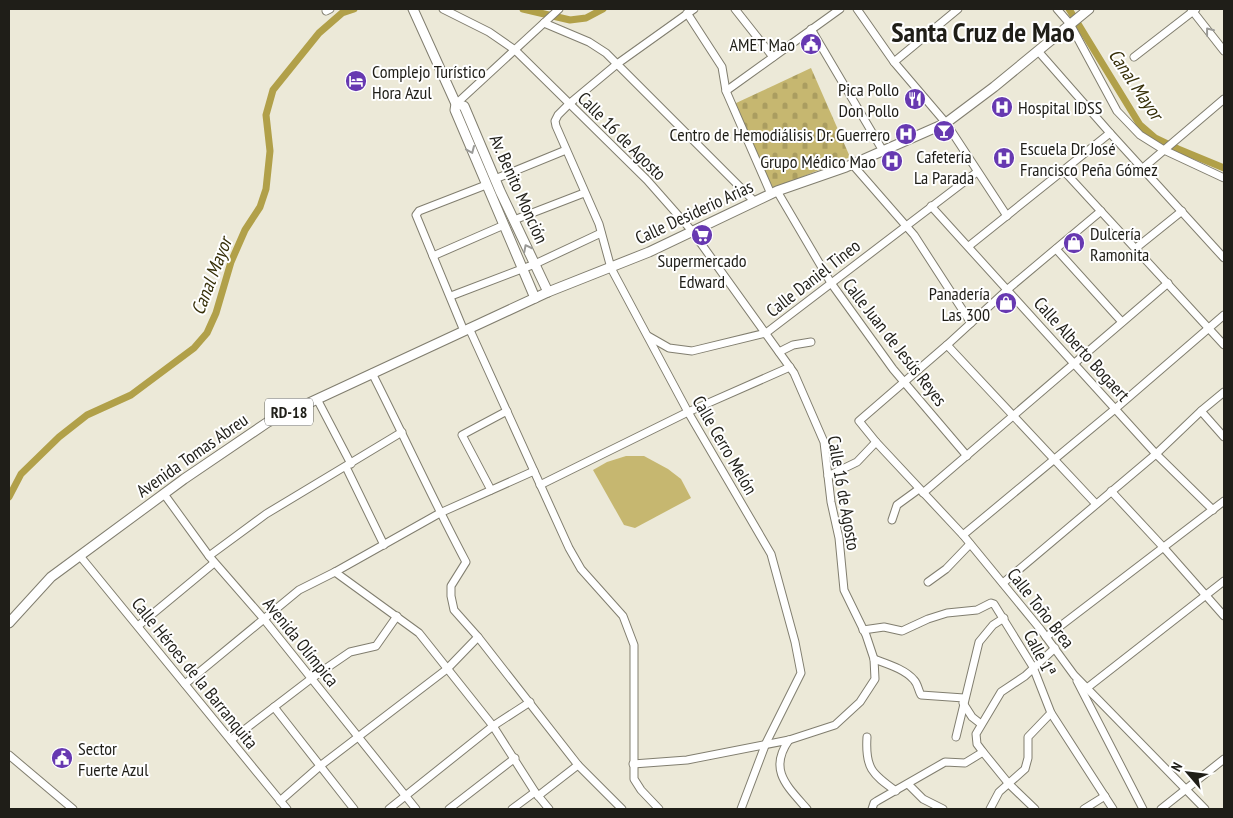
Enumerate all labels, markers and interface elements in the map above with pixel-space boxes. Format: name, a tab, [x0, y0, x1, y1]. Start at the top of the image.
district label: Santa Cruz de Mao	[891, 13, 1075, 50]
one-way arrow	[1206, 28, 1214, 37]
public building icon: AMET Mao	[799, 32, 823, 56]
place label: AMET Mao	[730, 33, 795, 56]
water label: Canal Mayor	[1103, 44, 1170, 126]
place label: Complejo Turístico Hora Azul	[372, 60, 486, 104]
hotel icon: Complejo Turístico Hora Azul	[344, 69, 368, 93]
place label: Pica Pollo Don Pollo	[838, 78, 899, 122]
street label: Calle 16 de Agosto	[573, 87, 671, 185]
restaurant icon: Pica Pollo Don Pollo	[903, 87, 927, 111]
hospital icon: Hospital IDSS	[990, 95, 1014, 119]
place label: Hospital IDSS	[1018, 96, 1103, 119]
bar icon: Cafetería La Parada	[932, 119, 956, 143]
hospital icon: Centro de Hemodiálisis Dr. Guerrero	[894, 122, 918, 146]
place label: Centro de Hemodiálisis Dr. Guerrero	[670, 123, 890, 146]
street label: Av. Benito Monción	[485, 131, 553, 247]
place label: Escuela Dr. José Francisco Peña Gómez	[1020, 137, 1158, 181]
one-way arrow	[466, 145, 476, 153]
place label: Cafetería La Parada	[914, 145, 974, 189]
hospital icon: Escuela Dr. José Francisco Peña Gómez	[992, 146, 1016, 170]
hospital icon: Grupo Médico Mao	[880, 149, 904, 173]
place label: Grupo Médico Mao	[760, 150, 876, 173]
street label: Calle Desiderio Arias	[631, 175, 757, 249]
place label: Dulcería Ramonita	[1090, 222, 1149, 266]
supermarket icon: Supermercado Edward	[690, 223, 714, 247]
water label: Canal Mayor	[185, 231, 238, 318]
shop icon: Dulcería Ramonita	[1062, 231, 1086, 255]
street label: Calle Daniel Tineo	[761, 234, 865, 322]
one-way arrow	[523, 245, 533, 254]
place label: Supermercado Edward	[658, 249, 747, 293]
street label: Calle Juan de Jesús Reyes	[838, 273, 952, 411]
place label: Panadería Las 300	[929, 282, 990, 326]
shop icon: Panadería Las 300	[994, 291, 1018, 315]
street label: Calle Alberto Bogaert	[1029, 292, 1135, 406]
street label: Calle Cerro Melón	[687, 392, 763, 498]
road number: RD-18	[265, 398, 313, 426]
street label: Avenida Tomas Abreu	[132, 408, 252, 502]
street label: Calle 16 de Agosto	[823, 434, 865, 552]
street label: Calle Toño Brea	[1002, 563, 1080, 653]
street label: Calle Héroes de la Barranquita	[127, 593, 263, 753]
street label: Avenida Olímpica	[258, 593, 344, 691]
street label: Calle 1ª	[1019, 626, 1061, 680]
place label: Sector Fuerte Azul	[78, 737, 149, 781]
public building icon: Sector Fuerte Azul	[50, 746, 74, 770]
north arrow	[1163, 748, 1213, 798]
text: N	[1167, 759, 1186, 774]

